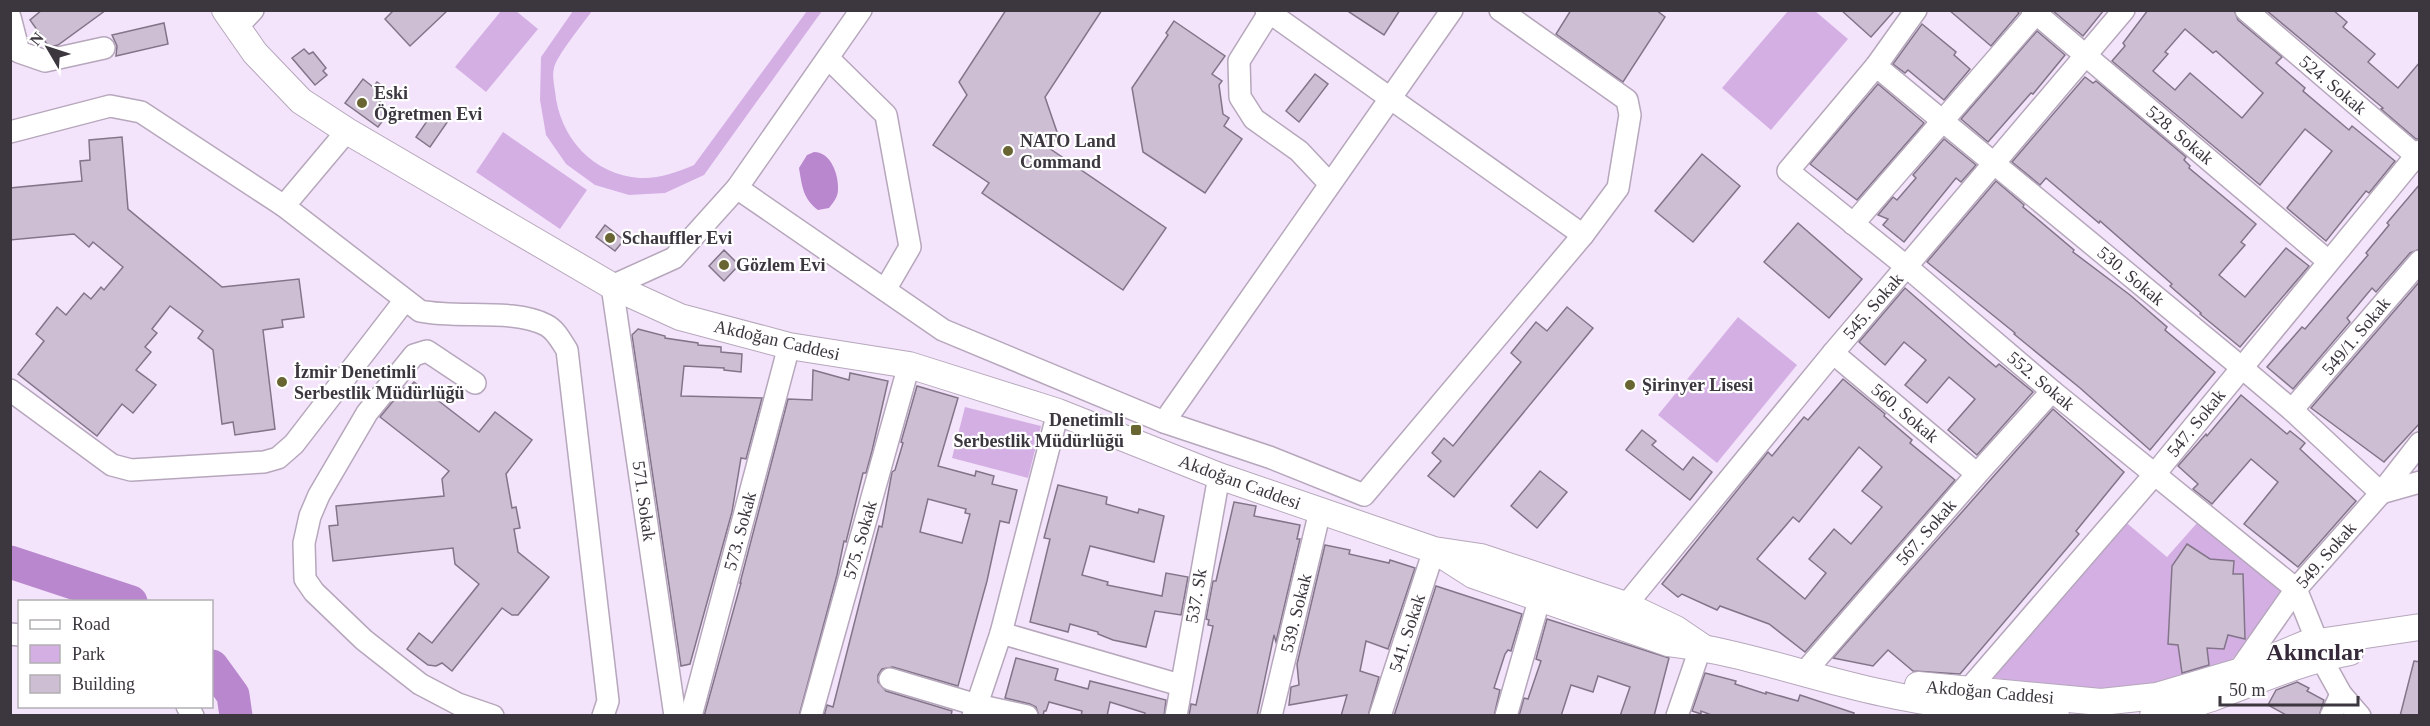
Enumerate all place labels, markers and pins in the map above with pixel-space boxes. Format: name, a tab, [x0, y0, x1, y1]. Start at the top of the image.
place label: Eski Öğretmen Evi	[374, 83, 482, 124]
marker: Eski Öğretmen Evi	[355, 96, 369, 110]
place label: NATO Land Command	[1020, 131, 1116, 172]
marker: NATO Land Command	[1001, 144, 1015, 158]
place label: Schauffler Evi	[622, 228, 732, 248]
marker: Schauffler Evi	[603, 231, 617, 245]
place label: Gözlem Evi	[736, 255, 825, 275]
marker: Gözlem Evi	[717, 258, 731, 272]
place label: İzmir Denetimli Serbestlik Müdürlüğü	[294, 362, 465, 403]
marker: İzmir Denetimli Serbestlik Müdürlüğü	[275, 375, 289, 389]
place label: Şirinyer Lisesi	[1642, 375, 1753, 395]
marker: Şirinyer Lisesi	[1623, 378, 1637, 392]
place label: Denetimli Serbestlik Müdürlüğü	[953, 410, 1124, 451]
marker: Denetimli Serbestlik Müdürlüğü	[1129, 423, 1143, 437]

